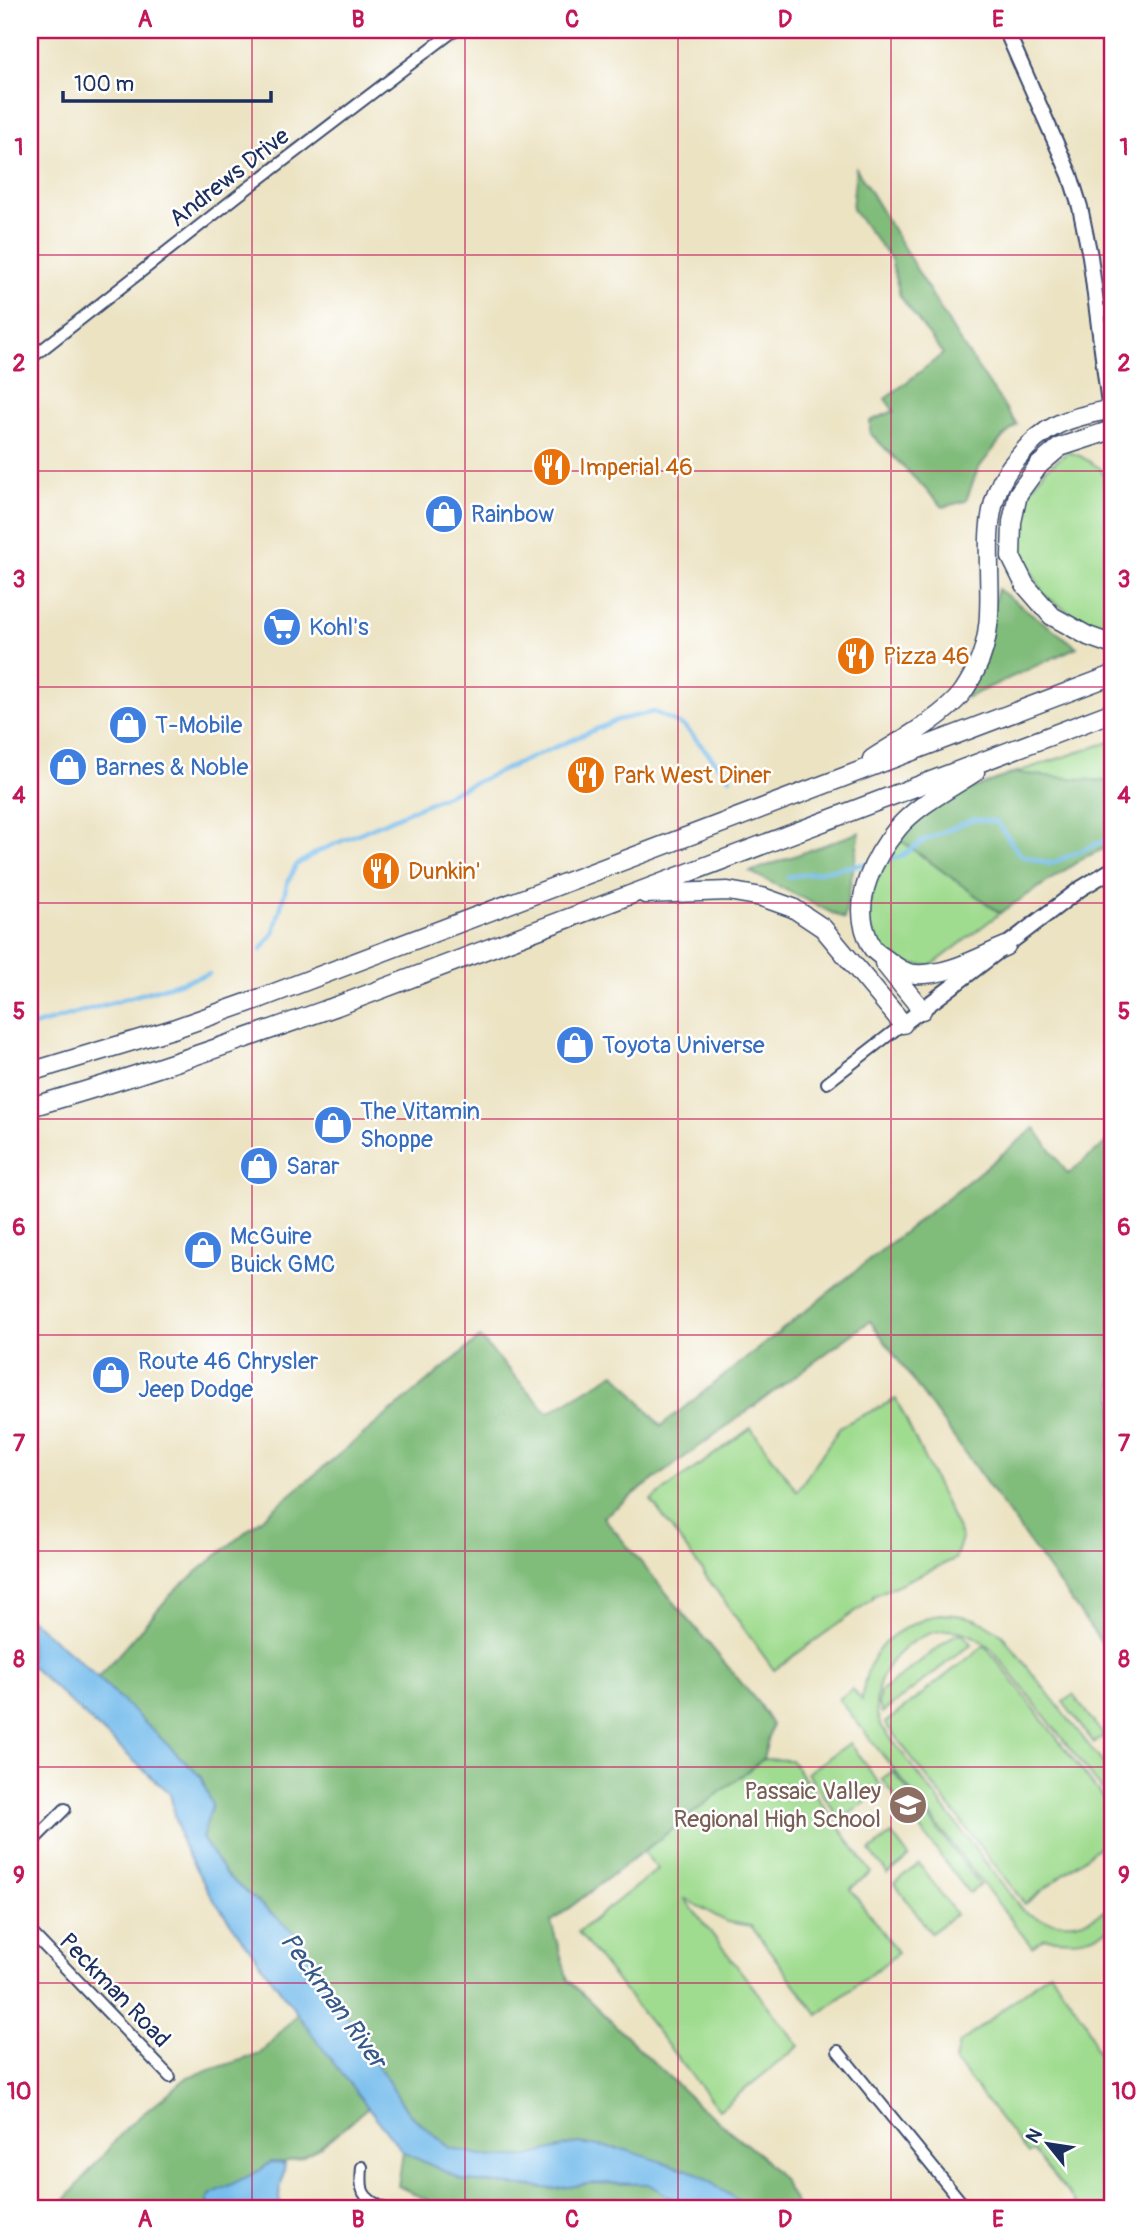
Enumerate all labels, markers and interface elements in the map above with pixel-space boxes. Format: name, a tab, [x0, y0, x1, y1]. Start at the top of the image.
text: A	[138, 5, 153, 34]
text: B	[351, 5, 365, 34]
text: C	[565, 5, 579, 34]
text: D	[778, 5, 792, 34]
text: E	[992, 5, 1004, 34]
scale bar	[63, 60, 271, 104]
text: 100 m	[74, 71, 134, 98]
street label: Andrews Drive	[164, 121, 295, 233]
text: 1	[15, 133, 24, 162]
text: 1	[1120, 133, 1129, 162]
text: 2	[13, 349, 26, 378]
text: 2	[1118, 349, 1131, 378]
restaurant icon: Imperial 46	[531, 446, 573, 488]
place label: Imperial 46	[579, 453, 693, 482]
shop icon: Rainbow	[423, 493, 465, 535]
place label: Rainbow	[471, 500, 554, 529]
text: 3	[13, 565, 25, 594]
text: 3	[1118, 565, 1130, 594]
supermarket icon: Kohl's	[261, 606, 303, 648]
place label: Kohl's	[309, 613, 369, 642]
restaurant icon: Pizza 46	[835, 635, 877, 677]
place label: Pizza 46	[883, 642, 970, 671]
shop icon: T-Mobile	[107, 704, 149, 746]
place label: T-Mobile	[155, 711, 242, 740]
shop icon: Barnes & Noble	[47, 746, 89, 788]
place label: Barnes & Noble	[95, 753, 249, 782]
restaurant icon: Park West Diner	[565, 754, 607, 796]
place label: Park West Diner	[613, 761, 772, 790]
text: 4	[12, 781, 26, 810]
text: 4	[1117, 781, 1131, 810]
restaurant icon: Dunkin'	[360, 850, 402, 892]
place label: Dunkin'	[408, 857, 481, 886]
text: 5	[13, 997, 25, 1026]
text: 5	[1118, 997, 1130, 1026]
shop icon: Toyota Universe	[554, 1024, 596, 1066]
place label: Toyota Universe	[602, 1031, 765, 1060]
place label: The Vitamin Shoppe	[360, 1097, 480, 1154]
shop icon: The Vitamin Shoppe	[312, 1104, 354, 1146]
shop icon: Sarar	[238, 1145, 280, 1187]
place label: Sarar	[286, 1152, 340, 1181]
text: 6	[12, 1213, 26, 1242]
text: 6	[1117, 1213, 1131, 1242]
place label: McGuire Buick GMC	[230, 1222, 335, 1279]
shop icon: McGuire Buick GMC	[182, 1229, 224, 1271]
place label: Route 46 Chrysler Jeep Dodge	[138, 1347, 319, 1404]
shop icon: Route 46 Chrysler Jeep Dodge	[90, 1354, 132, 1396]
text: 7	[13, 1429, 26, 1458]
text: 7	[1118, 1429, 1131, 1458]
text: 8	[13, 1645, 25, 1674]
text: 8	[1118, 1645, 1130, 1674]
place label: Passaic Valley Regional High School	[673, 1777, 881, 1834]
school or university icon: Passaic Valley Regional High School	[887, 1784, 929, 1826]
text: 9	[13, 1861, 25, 1890]
text: 9	[1118, 1861, 1130, 1890]
water label: Peckman River	[273, 1926, 395, 2078]
street label: Peckman Road	[53, 1927, 176, 2053]
text: 10	[7, 2077, 31, 2106]
text: 10	[1112, 2077, 1136, 2106]
north arrow	[1014, 2108, 1084, 2178]
text: N	[1021, 2124, 1048, 2148]
text: A	[138, 2205, 153, 2234]
text: B	[351, 2205, 365, 2234]
text: C	[565, 2205, 579, 2234]
text: D	[778, 2205, 792, 2234]
text: E	[992, 2205, 1004, 2234]

